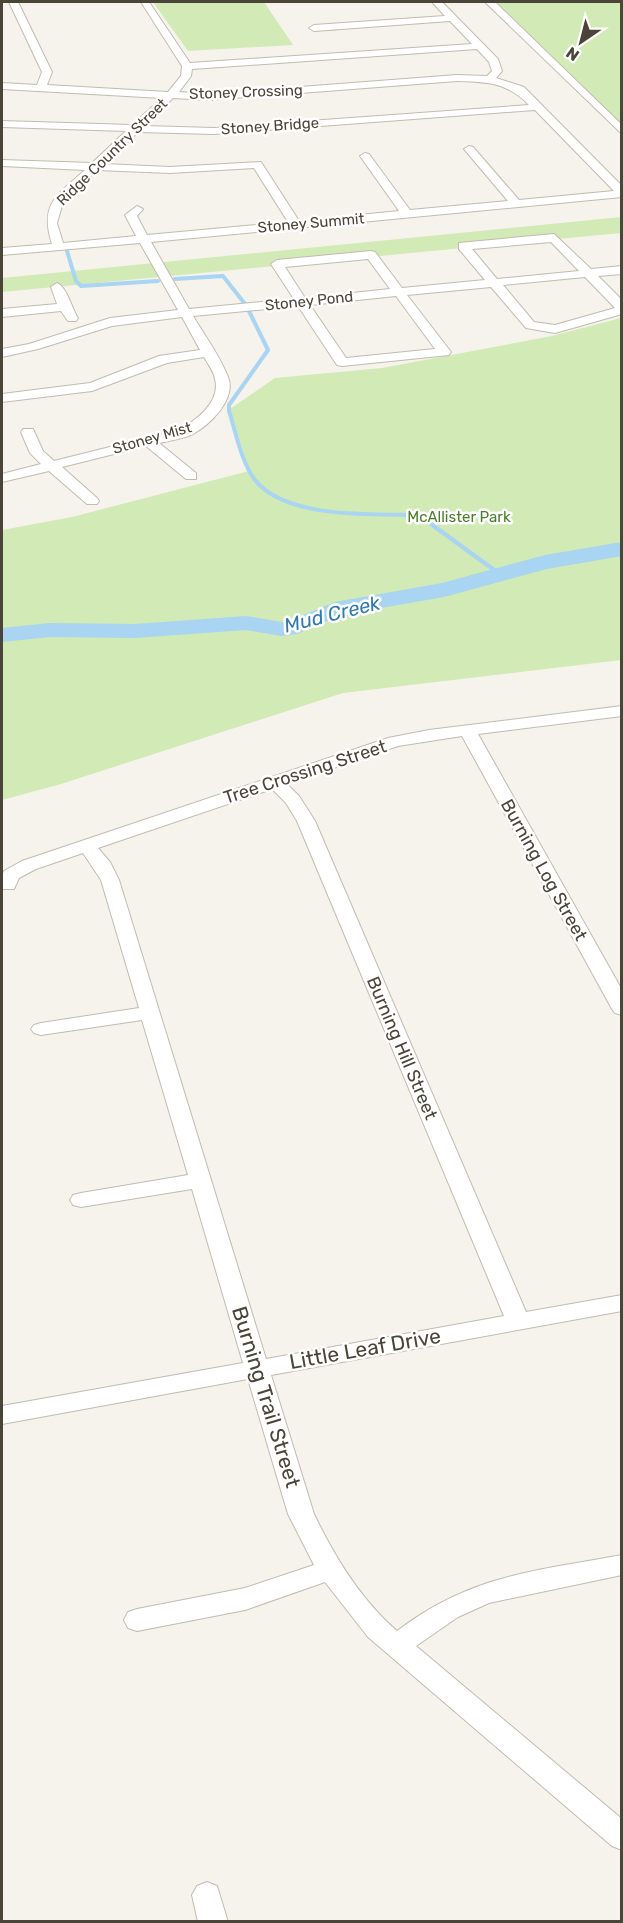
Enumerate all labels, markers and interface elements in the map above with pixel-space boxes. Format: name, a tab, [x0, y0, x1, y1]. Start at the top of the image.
north arrow	[551, 12, 611, 72]
text: N	[563, 43, 583, 65]
street label: Stoney Crossing	[189, 81, 303, 103]
street label: Ridge Country Street	[53, 95, 171, 209]
street label: Stoney Bridge	[220, 114, 320, 138]
street label: Stoney Summit	[257, 209, 365, 237]
street label: Stoney Pond	[264, 287, 354, 315]
street label: Stoney Mist	[110, 418, 194, 458]
park label: McAllister Park	[407, 508, 511, 526]
water label: Mud Creek	[281, 590, 383, 638]
street label: Tree Crossing Street	[221, 735, 389, 809]
street label: Burning Log Street	[496, 795, 592, 945]
street label: Burning Hill Street	[362, 973, 442, 1123]
street label: Burning Trail Street	[227, 1303, 306, 1491]
street label: Little Leaf Drive	[287, 1323, 443, 1374]

